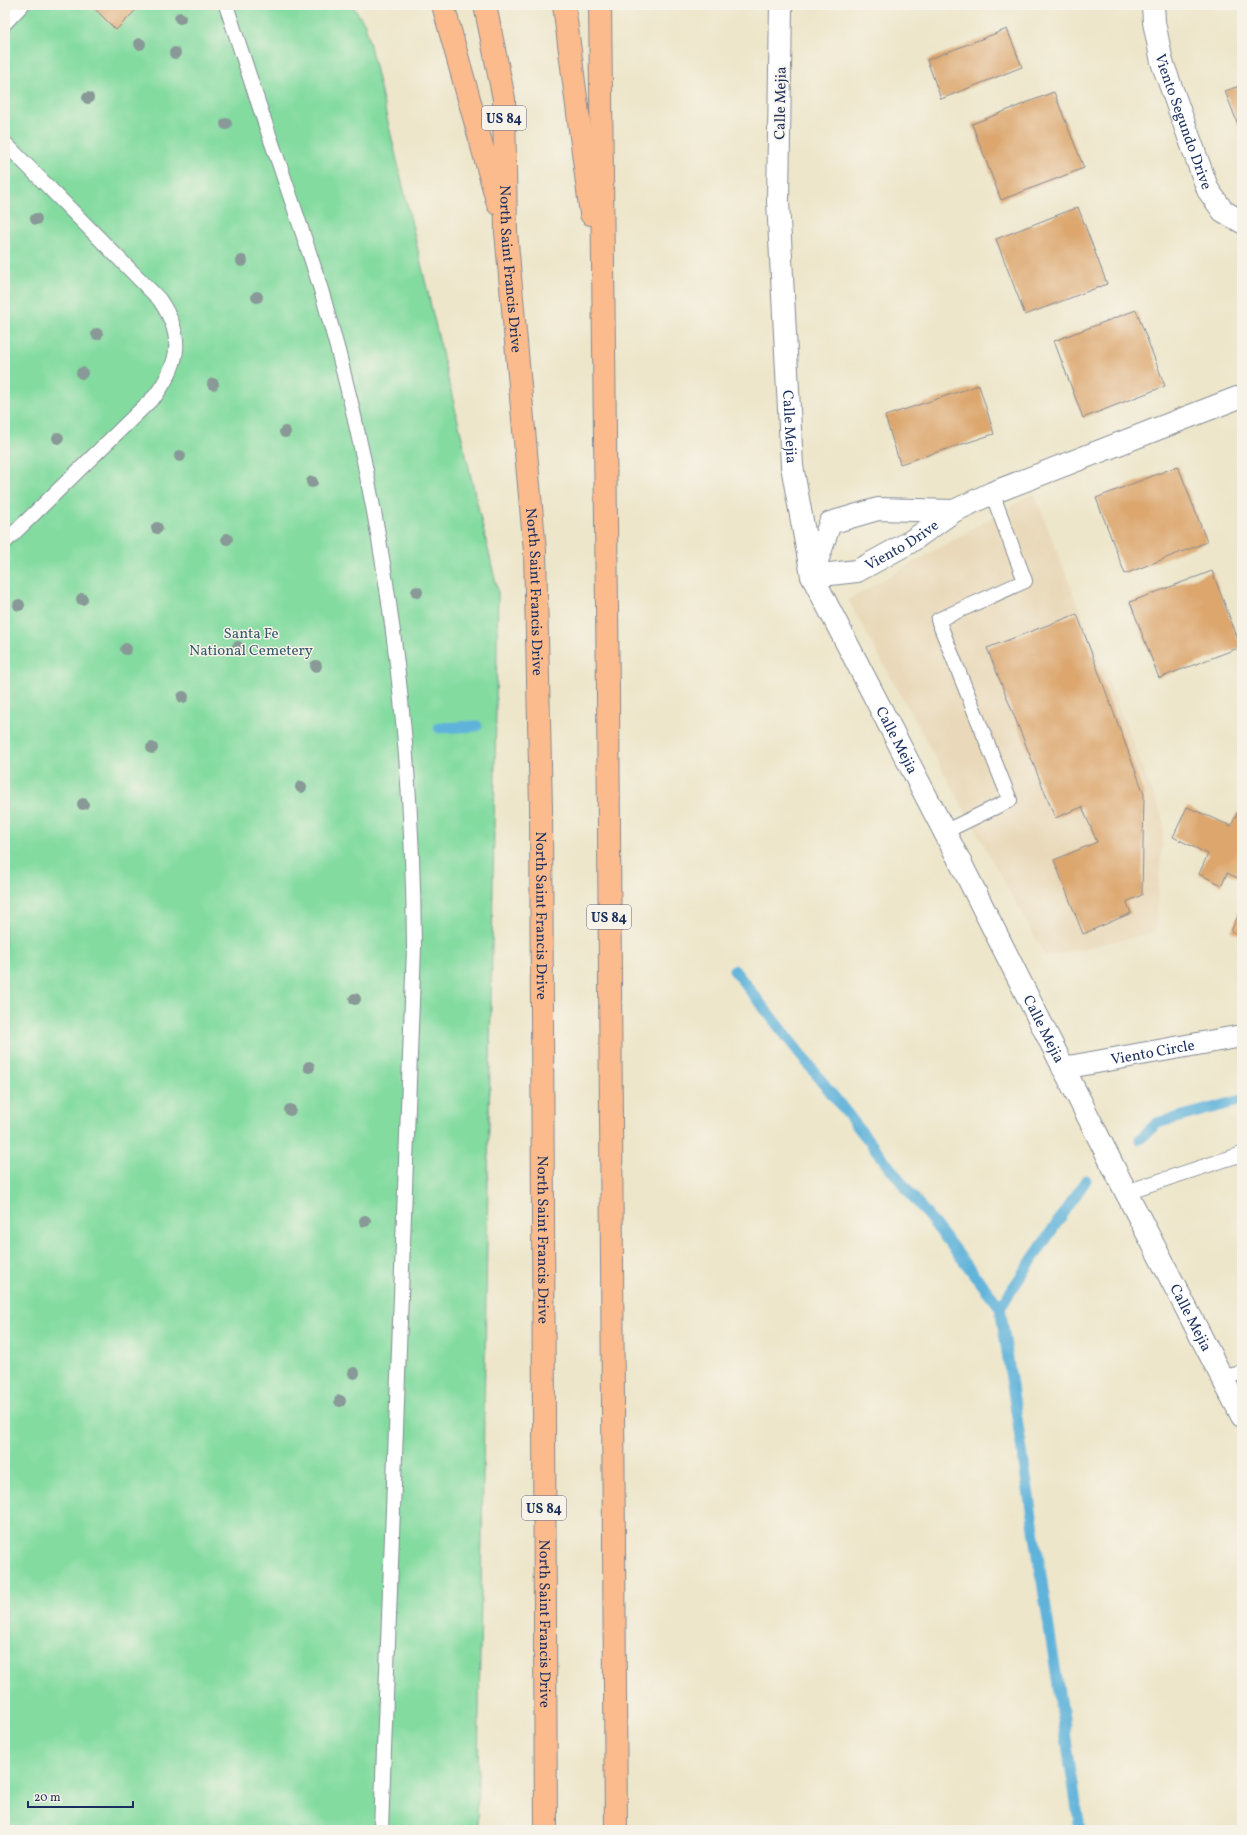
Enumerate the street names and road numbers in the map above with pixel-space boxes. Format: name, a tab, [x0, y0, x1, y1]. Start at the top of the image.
street label: Viento Segundo Drive	[1149, 52, 1216, 193]
street label: Calle Mejia	[770, 66, 793, 140]
road number: US 84	[482, 106, 526, 130]
street label: North Saint Francis Drive	[493, 185, 526, 354]
street label: Calle Mejia	[776, 390, 801, 464]
street label: North Saint Francis Drive	[519, 507, 547, 676]
street label: Viento Drive	[862, 516, 944, 577]
street label: Calle Mejia	[869, 703, 922, 778]
street label: North Saint Francis Drive	[529, 832, 551, 1000]
road number: US 84	[587, 905, 631, 929]
street label: Calle Mejia	[1017, 992, 1068, 1067]
street label: Viento Circle	[1109, 1036, 1196, 1071]
street label: North Saint Francis Drive	[531, 1156, 553, 1324]
street label: Calle Mejia	[1163, 1281, 1216, 1356]
road number: US 84	[522, 1496, 566, 1520]
street label: North Saint Francis Drive	[533, 1540, 554, 1708]

